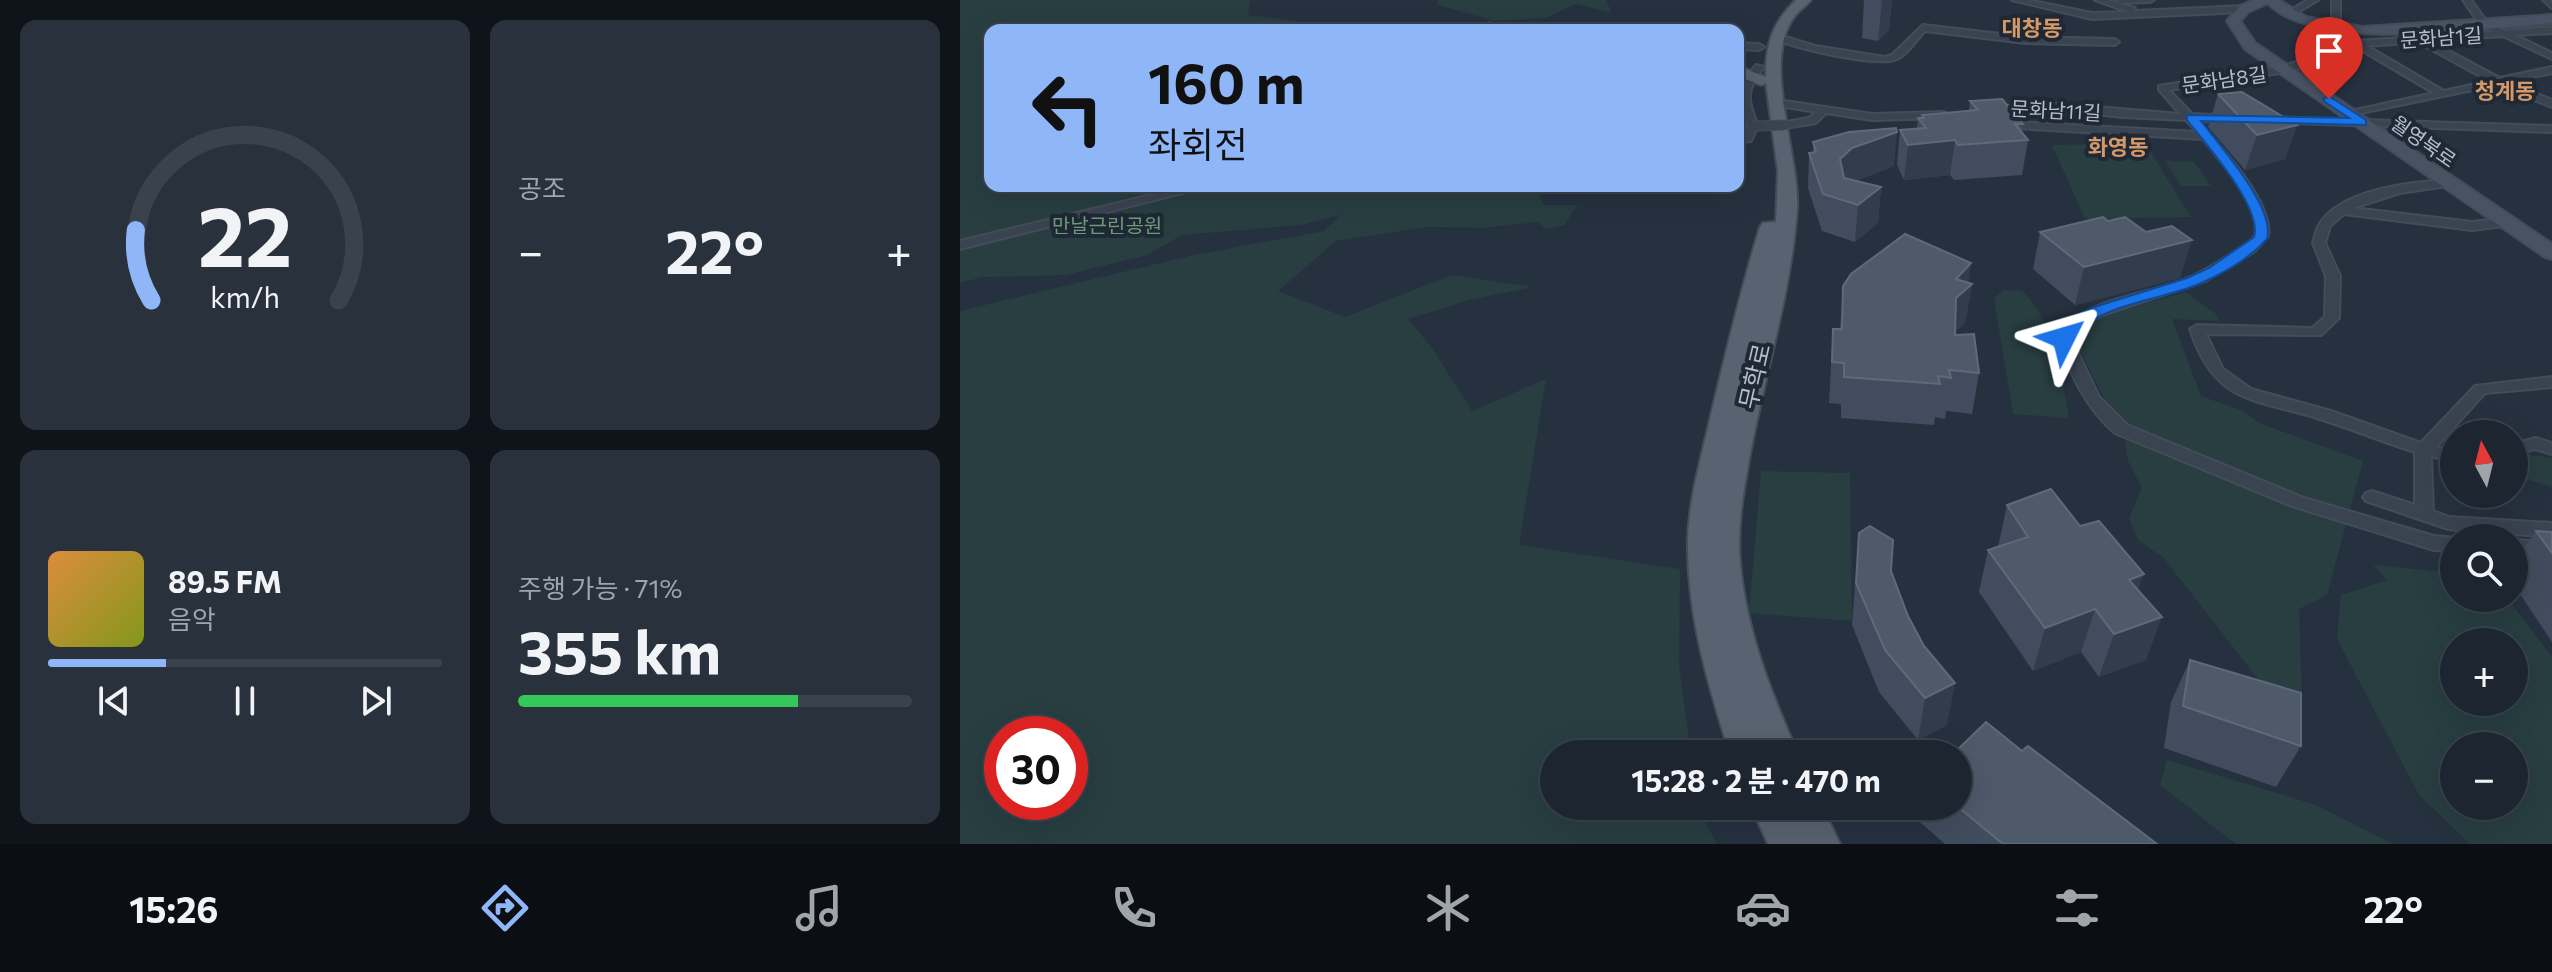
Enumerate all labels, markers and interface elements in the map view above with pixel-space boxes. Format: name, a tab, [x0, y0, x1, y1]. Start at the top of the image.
district label: 대창동	[2002, 14, 2062, 41]
pin	[2295, 17, 2363, 99]
street label: 문화남1길	[2399, 22, 2483, 52]
icon: arrive	[2307, 29, 2351, 73]
text: 160 m	[1148, 47, 1305, 116]
icon: left	[1016, 56, 1120, 160]
street label: 문화남8길	[2180, 61, 2268, 97]
district label: 청계동	[2475, 77, 2535, 104]
street label: 문화남11길	[2010, 96, 2102, 124]
street label: 월영북로	[2387, 110, 2461, 172]
text: 좌회전	[1148, 121, 1247, 165]
district label: 화영동	[2088, 133, 2148, 160]
text: 공조	[518, 172, 566, 203]
text: 22	[198, 182, 292, 284]
text: 22°	[665, 213, 764, 286]
park label: 만날근린공원	[1052, 213, 1162, 237]
text: −	[518, 223, 543, 277]
text: +	[886, 223, 912, 277]
text: km/h	[210, 279, 280, 314]
position arrow	[2022, 296, 2106, 380]
street label: 무학로	[1732, 340, 1776, 412]
north arrow	[2440, 420, 2528, 508]
map controls	[2440, 420, 2528, 820]
button: search	[2440, 524, 2528, 612]
text: 89.5 FM	[168, 562, 282, 599]
text: 주행 가능 · 71%	[518, 572, 683, 603]
text: 음악	[168, 603, 216, 634]
text: 355 km	[518, 613, 721, 686]
button: +	[2440, 628, 2528, 716]
icon: previous	[92, 679, 136, 723]
icon: pause	[223, 679, 267, 723]
icon: next	[354, 679, 398, 723]
speed limit sign: 30	[984, 716, 1088, 820]
button: −	[2440, 732, 2528, 820]
text: 15:28 · 2 분 · 470 m	[1631, 761, 1881, 798]
icon: directions	[477, 880, 533, 936]
icon: music	[791, 880, 847, 936]
icon: phone	[1106, 880, 1162, 936]
icon: climate	[1420, 880, 1476, 936]
icon: car	[1735, 880, 1791, 936]
icon: filters	[2049, 880, 2105, 936]
text: 15:26	[129, 886, 218, 930]
text: 22°	[2363, 886, 2423, 930]

